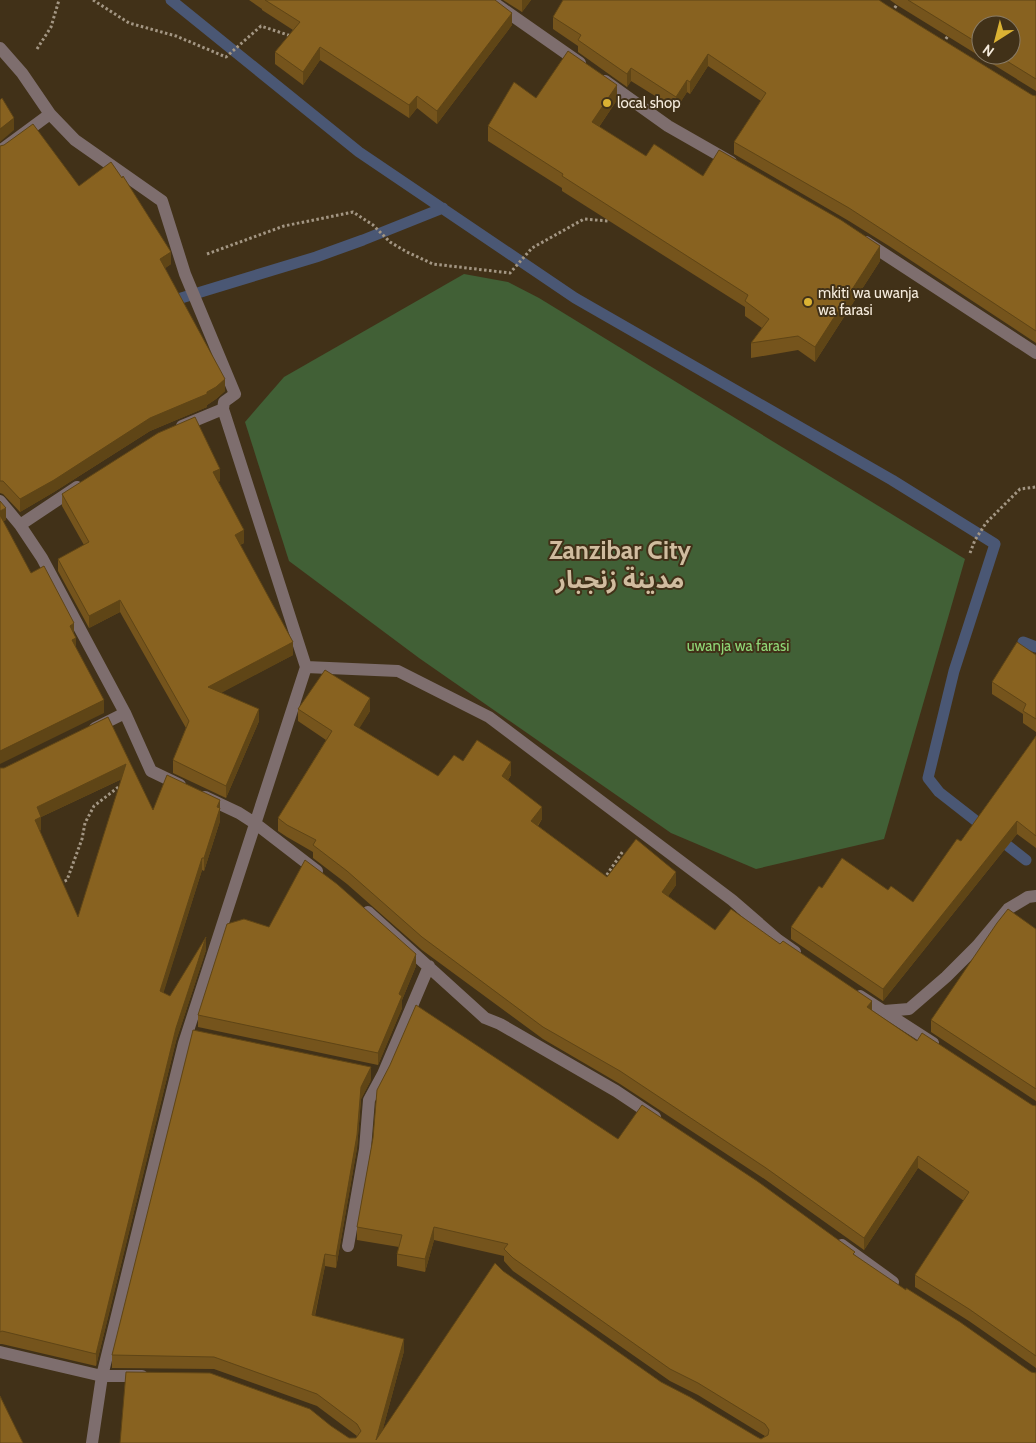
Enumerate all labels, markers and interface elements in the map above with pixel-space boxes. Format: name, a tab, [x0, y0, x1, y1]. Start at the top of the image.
north arrow	[971, 15, 1021, 65]
text: N	[979, 40, 998, 61]
place label: local shop	[617, 94, 681, 112]
marker: local shop	[601, 97, 613, 109]
place label: mkiti wa uwanja wa farasi	[818, 284, 919, 319]
marker: mkiti wa uwanja wa farasi	[802, 296, 814, 308]
district label: Zanzibar City مدينة زنجبار	[549, 535, 692, 594]
park label: uwanja wa farasi	[687, 637, 789, 655]

